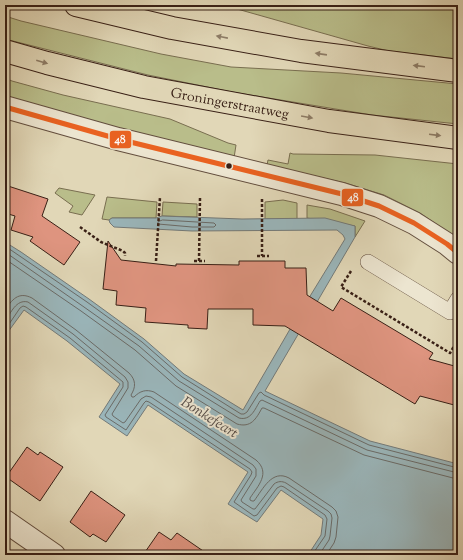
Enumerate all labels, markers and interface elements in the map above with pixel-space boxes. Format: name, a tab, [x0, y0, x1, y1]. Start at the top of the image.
one-way arrow	[216, 34, 228, 40]
one-way arrow	[315, 51, 327, 57]
one-way arrow	[37, 59, 49, 65]
one-way arrow	[413, 63, 425, 69]
street label: Groningerstraatweg	[169, 84, 291, 125]
one-way arrow	[300, 114, 313, 120]
line badge: 48	[109, 130, 132, 149]
text: 48	[113, 132, 126, 148]
one-way arrow	[429, 132, 441, 138]
unlabelled marker	[224, 161, 234, 171]
line badge: 48	[341, 188, 364, 207]
text: 48	[346, 190, 359, 206]
water label: Bonkefeart	[177, 392, 242, 444]

